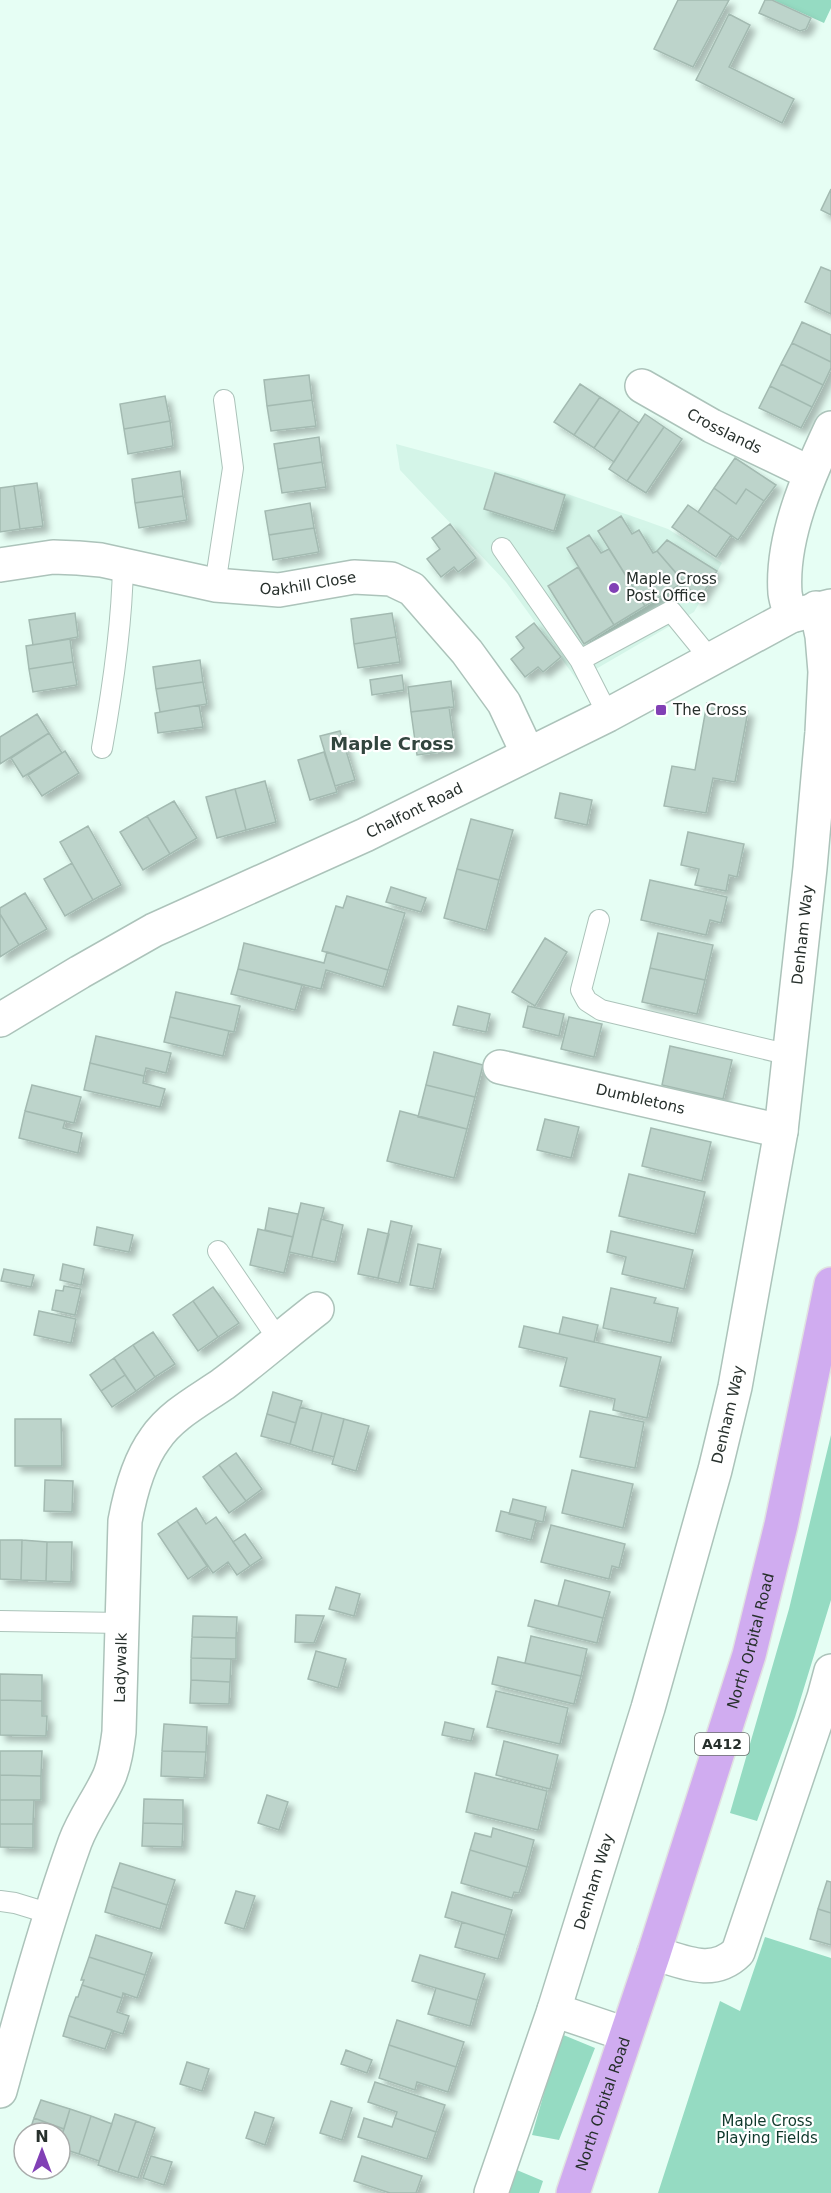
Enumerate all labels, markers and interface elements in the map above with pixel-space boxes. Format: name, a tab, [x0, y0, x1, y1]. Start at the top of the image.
street label: Crosslands	[684, 405, 765, 458]
street label: Oakhill Close	[259, 568, 357, 599]
place label: Maple Cross Post Office	[626, 570, 717, 605]
marker: Maple Cross Post Office	[607, 581, 621, 595]
place label: The Cross	[672, 701, 747, 719]
marker: The Cross	[654, 703, 668, 717]
district label: Maple Cross	[330, 733, 454, 754]
street label: Chalfont Road	[363, 779, 466, 842]
street label: Denham Way	[788, 884, 817, 986]
street label: Dumbletons	[594, 1080, 687, 1118]
street label: Denham Way	[708, 1364, 748, 1466]
street label: North Orbital Road	[723, 1571, 778, 1711]
street label: Ladywalk	[111, 1632, 131, 1703]
road number: A412	[695, 1733, 749, 1755]
street label: Denham Way	[570, 1831, 618, 1932]
street label: North Orbital Road	[572, 2035, 634, 2173]
park label: Maple Cross Playing Fields	[716, 2112, 818, 2147]
north arrow	[12, 2121, 72, 2181]
text: N	[35, 2127, 49, 2146]

